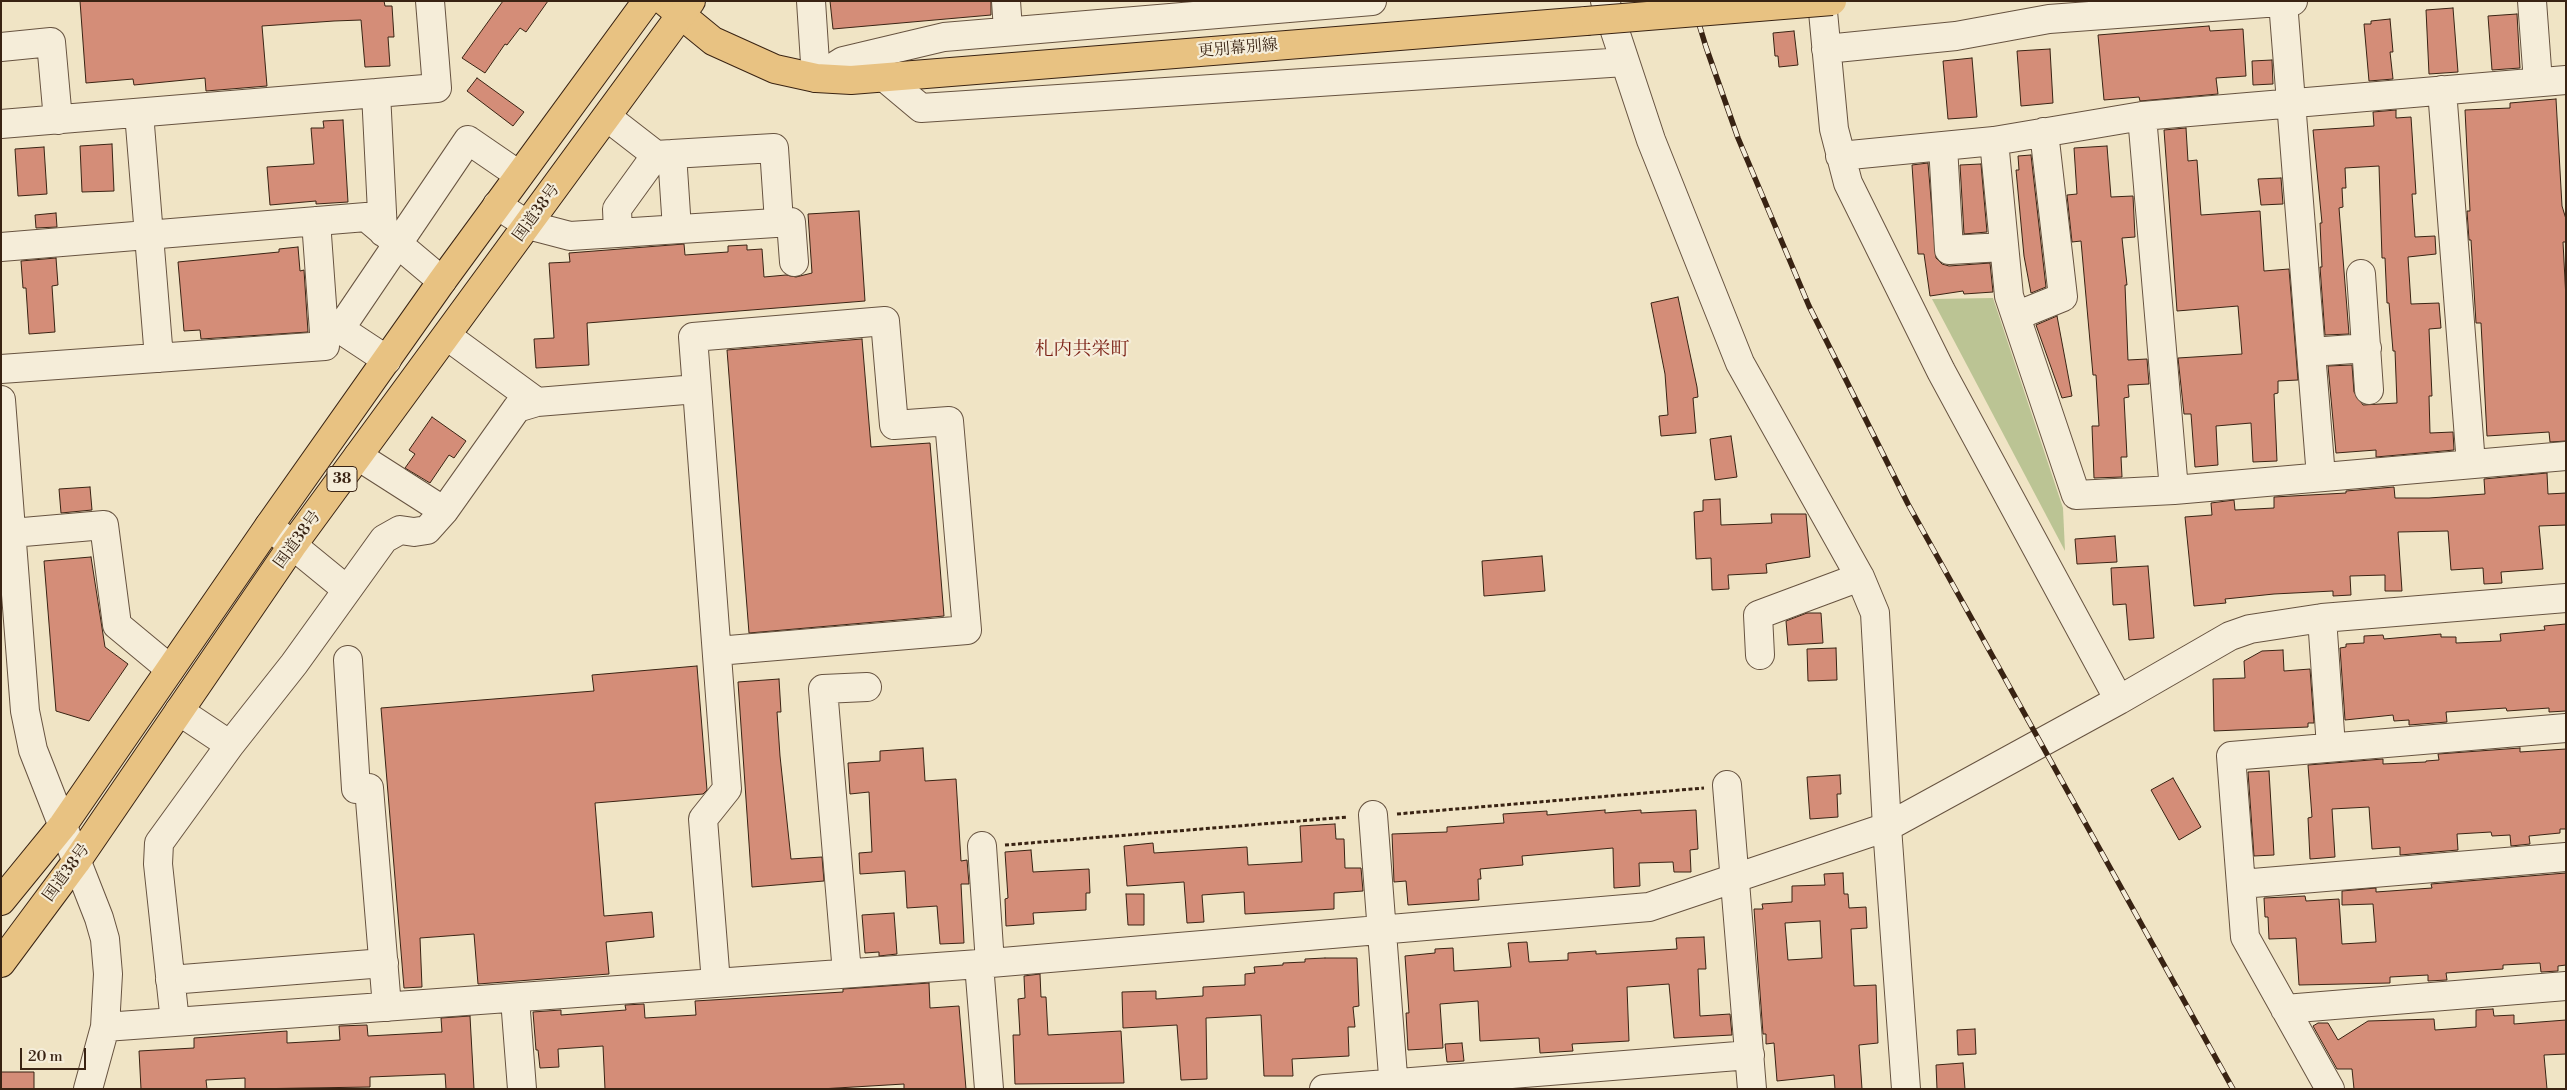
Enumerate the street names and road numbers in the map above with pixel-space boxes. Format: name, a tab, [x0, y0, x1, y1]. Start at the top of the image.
street label: 更別幕別線	[1197, 36, 1279, 62]
street label: 国道38号	[510, 180, 564, 246]
road number: 38	[327, 466, 357, 492]
street label: 国道38号	[271, 507, 325, 573]
street label: 国道38号	[40, 840, 94, 906]

